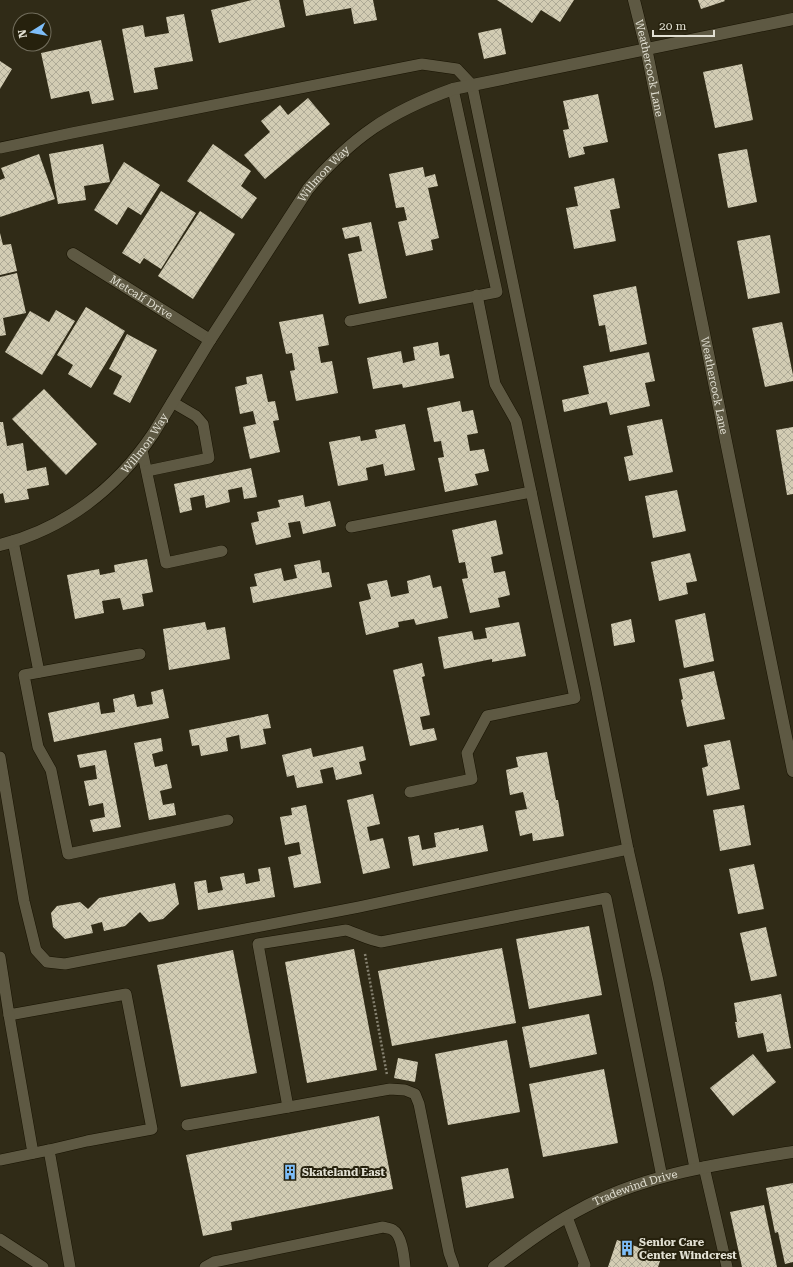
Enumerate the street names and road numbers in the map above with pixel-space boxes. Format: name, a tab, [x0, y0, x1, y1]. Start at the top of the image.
street label: Weathercock Lane	[632, 18, 666, 118]
street label: Willmon Way	[295, 143, 353, 204]
street label: Metcalf Drive	[107, 273, 175, 322]
street label: Weathercock Lane	[698, 336, 730, 436]
street label: Willmon Way	[119, 411, 171, 476]
street label: Tradewind Drive	[591, 1167, 679, 1209]

